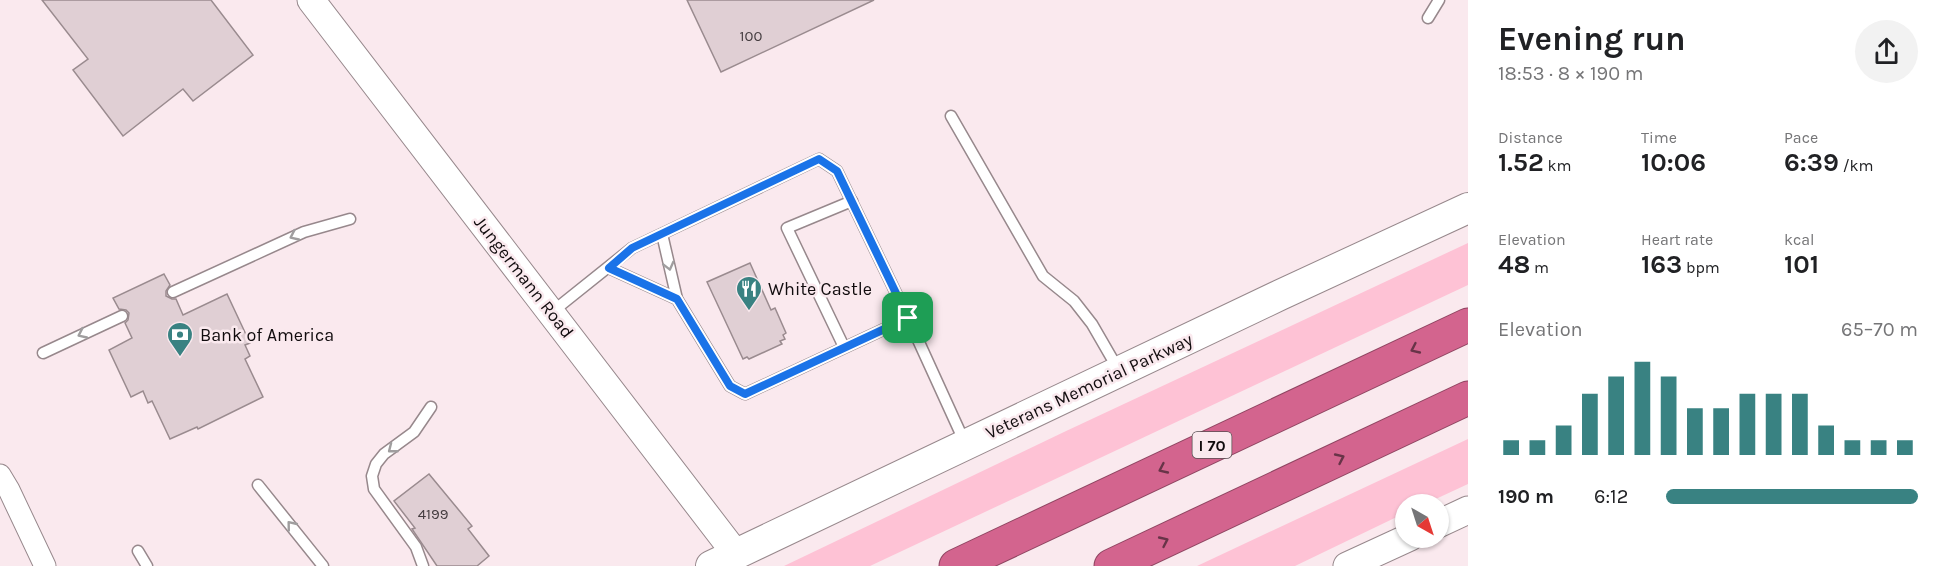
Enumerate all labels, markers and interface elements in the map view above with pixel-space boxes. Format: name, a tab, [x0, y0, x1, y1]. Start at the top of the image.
text: Evening run	[1498, 20, 1686, 58]
button: share	[1855, 20, 1918, 83]
house number: 100	[740, 27, 762, 45]
text: 18:53 · 8 × 190 m	[1498, 62, 1644, 85]
text: Distance	[1498, 128, 1563, 147]
text: Time	[1641, 128, 1677, 147]
text: Pace	[1784, 128, 1818, 147]
text: 1.52	[1498, 147, 1544, 178]
text: 10:06	[1641, 147, 1706, 178]
text: 6:39	[1784, 147, 1839, 178]
text: km	[1544, 156, 1572, 175]
text: /km	[1839, 156, 1874, 175]
street label: Jungermann Road	[469, 211, 579, 343]
one-way arrow	[290, 229, 301, 241]
text: Elevation	[1498, 230, 1566, 249]
text: Heart rate	[1641, 230, 1713, 249]
text: kcal	[1784, 230, 1815, 249]
text: 48	[1498, 249, 1530, 280]
text: 163	[1641, 249, 1682, 280]
text: 101	[1784, 249, 1819, 280]
text: m	[1530, 258, 1549, 277]
text: bpm	[1682, 258, 1720, 277]
one-way arrow	[662, 261, 675, 271]
restaurant icon: White Castle	[734, 274, 764, 312]
place label: White Castle	[768, 278, 872, 300]
pin	[882, 292, 933, 343]
icon: arrive	[891, 301, 924, 334]
text: Elevation	[1498, 318, 1583, 341]
text: 65–70 m	[1841, 318, 1918, 341]
bank icon: Bank of America	[165, 320, 195, 358]
place label: Bank of America	[200, 324, 334, 346]
one-way arrow	[78, 327, 89, 339]
street label: Veterans Memorial Parkway	[982, 328, 1197, 444]
one-way arrow	[1411, 342, 1422, 354]
road number: I 70	[1192, 432, 1232, 458]
one-way arrow	[387, 441, 398, 452]
one-way arrow	[1334, 454, 1345, 466]
one-way arrow	[1158, 461, 1169, 473]
text: 190 m	[1498, 485, 1554, 508]
text: 6:12	[1594, 485, 1628, 508]
north arrow	[1395, 494, 1449, 548]
map controls	[1395, 494, 1449, 548]
house number: 4199	[418, 505, 448, 523]
one-way arrow	[288, 521, 299, 532]
one-way arrow	[1157, 537, 1168, 549]

